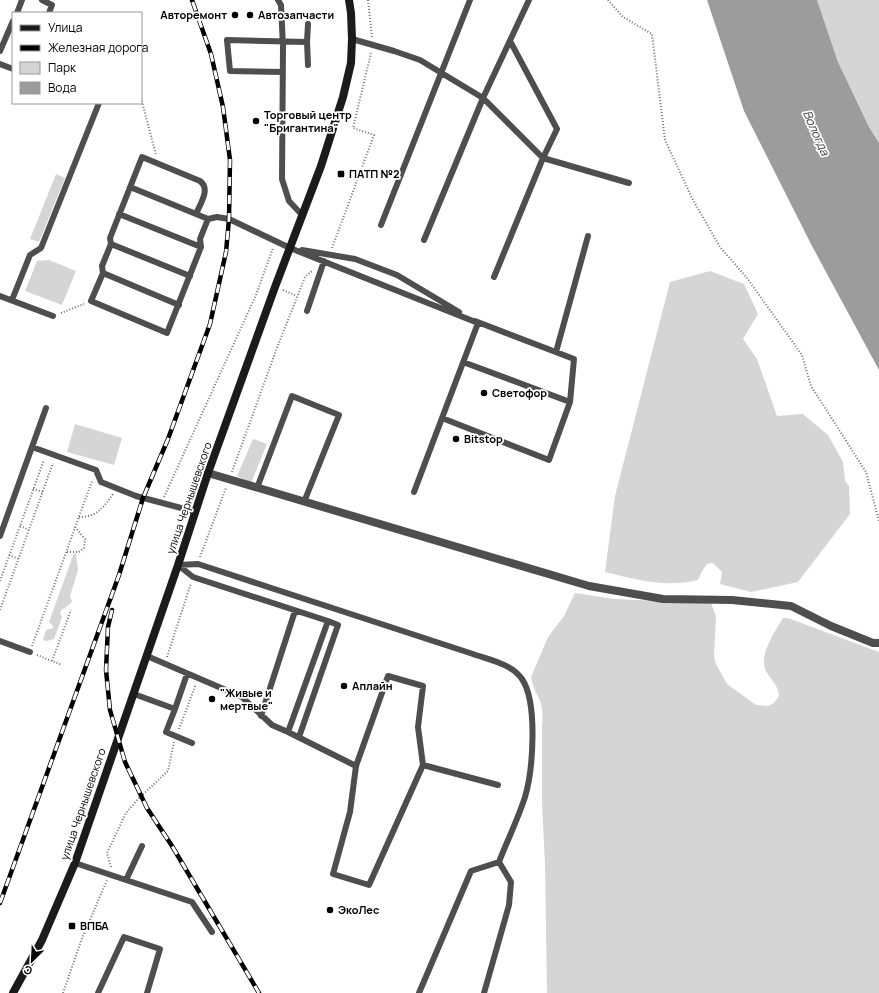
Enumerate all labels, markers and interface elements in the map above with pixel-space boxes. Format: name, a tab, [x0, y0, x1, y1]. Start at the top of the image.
place label: Авторемонт	[160, 7, 227, 22]
place label: Автозапчасти	[258, 7, 334, 22]
marker: Авторемонт	[230, 10, 240, 20]
marker: Автозапчасти	[245, 10, 255, 20]
legend	[12, 12, 142, 104]
text: Улица	[48, 19, 82, 36]
text: Железная дорога	[48, 39, 148, 56]
text: Парк	[48, 59, 77, 76]
text: Вода	[48, 79, 76, 96]
place label: Торговый центр "Бригантина"	[264, 107, 352, 135]
water label: Вологда	[799, 108, 834, 159]
marker: Торговый центр "Бригантина"	[251, 116, 261, 126]
place label: ПАТП №2	[349, 166, 400, 181]
marker: ПАТП №2	[336, 169, 346, 179]
place label: Светофор	[492, 385, 547, 400]
marker: Светофор	[479, 388, 489, 398]
place label: Bitstop	[464, 431, 503, 446]
marker: Bitstop	[451, 434, 461, 444]
street label: улица Чернышевского	[162, 439, 215, 556]
place label: Аплайн	[352, 678, 393, 693]
marker: Аплайн	[339, 681, 349, 691]
place label: "Живые и мертвые"	[220, 685, 273, 713]
marker: "Живые и мертвые"	[207, 694, 217, 704]
street label: улица Чернышевского	[56, 745, 109, 862]
place label: ЭкоЛес	[338, 902, 379, 917]
marker: ЭкоЛес	[325, 905, 335, 915]
place label: ВПБА	[80, 918, 109, 933]
marker: ВПБА	[67, 921, 77, 931]
north arrow	[12, 941, 52, 981]
text: С	[21, 962, 34, 979]

